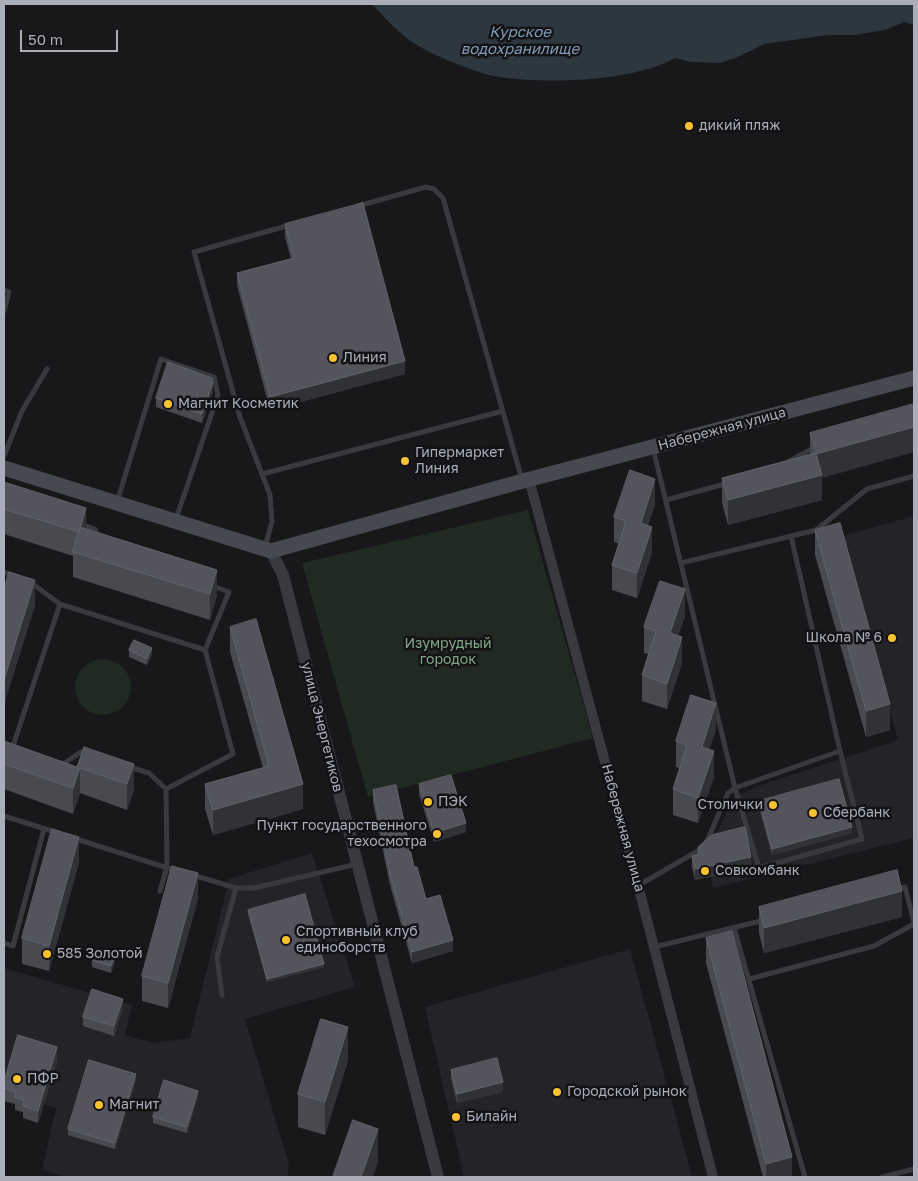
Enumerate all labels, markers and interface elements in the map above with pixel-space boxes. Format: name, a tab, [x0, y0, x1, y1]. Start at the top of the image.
scale bar	[22, 20, 120, 52]
water label: Курское водохранилище	[461, 23, 579, 58]
text: 50 m	[28, 30, 63, 48]
place label: дикий пляж	[699, 118, 780, 134]
marker: дикий пляж	[683, 120, 695, 132]
place label: Линия	[343, 350, 387, 366]
marker: Линия	[327, 352, 339, 364]
place label: Магнит Косметик	[178, 396, 299, 412]
marker: Магнит Косметик	[162, 398, 174, 410]
street label: Набережная улица	[656, 404, 788, 454]
place label: Гипермаркет Линия	[415, 445, 504, 478]
marker: Гипермаркет Линия	[399, 455, 411, 467]
place label: Школа № 6	[805, 630, 882, 646]
marker: Школа № 6	[886, 632, 898, 644]
park label: Изумрудный городок	[404, 636, 492, 669]
street label: улица Энергетиков	[298, 660, 346, 794]
street label: Набережная улица	[598, 762, 648, 894]
place label: ПЭК	[438, 794, 468, 810]
marker: ПЭК	[422, 796, 434, 808]
place label: Столички	[697, 797, 763, 813]
marker: Столички	[767, 799, 779, 811]
place label: Сбербанк	[823, 805, 890, 821]
marker: Сбербанк	[807, 807, 819, 819]
place label: Пункт государственного техосмотра	[256, 818, 427, 850]
marker: Пункт государственного техосмотра	[431, 828, 443, 840]
place label: Совкомбанк	[715, 863, 800, 879]
marker: Совкомбанк	[699, 865, 711, 877]
place label: Спортивный клуб единоборств	[296, 924, 418, 956]
marker: Спортивный клуб единоборств	[280, 934, 292, 946]
place label: 585 Золотой	[57, 946, 143, 962]
marker: 585 Золотой	[41, 948, 53, 960]
place label: ПФР	[27, 1071, 59, 1087]
marker: ПФР	[11, 1073, 23, 1085]
place label: Городской рынок	[567, 1084, 687, 1100]
marker: Городской рынок	[551, 1086, 563, 1098]
place label: Магнит	[109, 1097, 159, 1113]
marker: Магнит	[93, 1099, 105, 1111]
place label: Билайн	[466, 1109, 517, 1125]
marker: Билайн	[450, 1111, 462, 1123]

